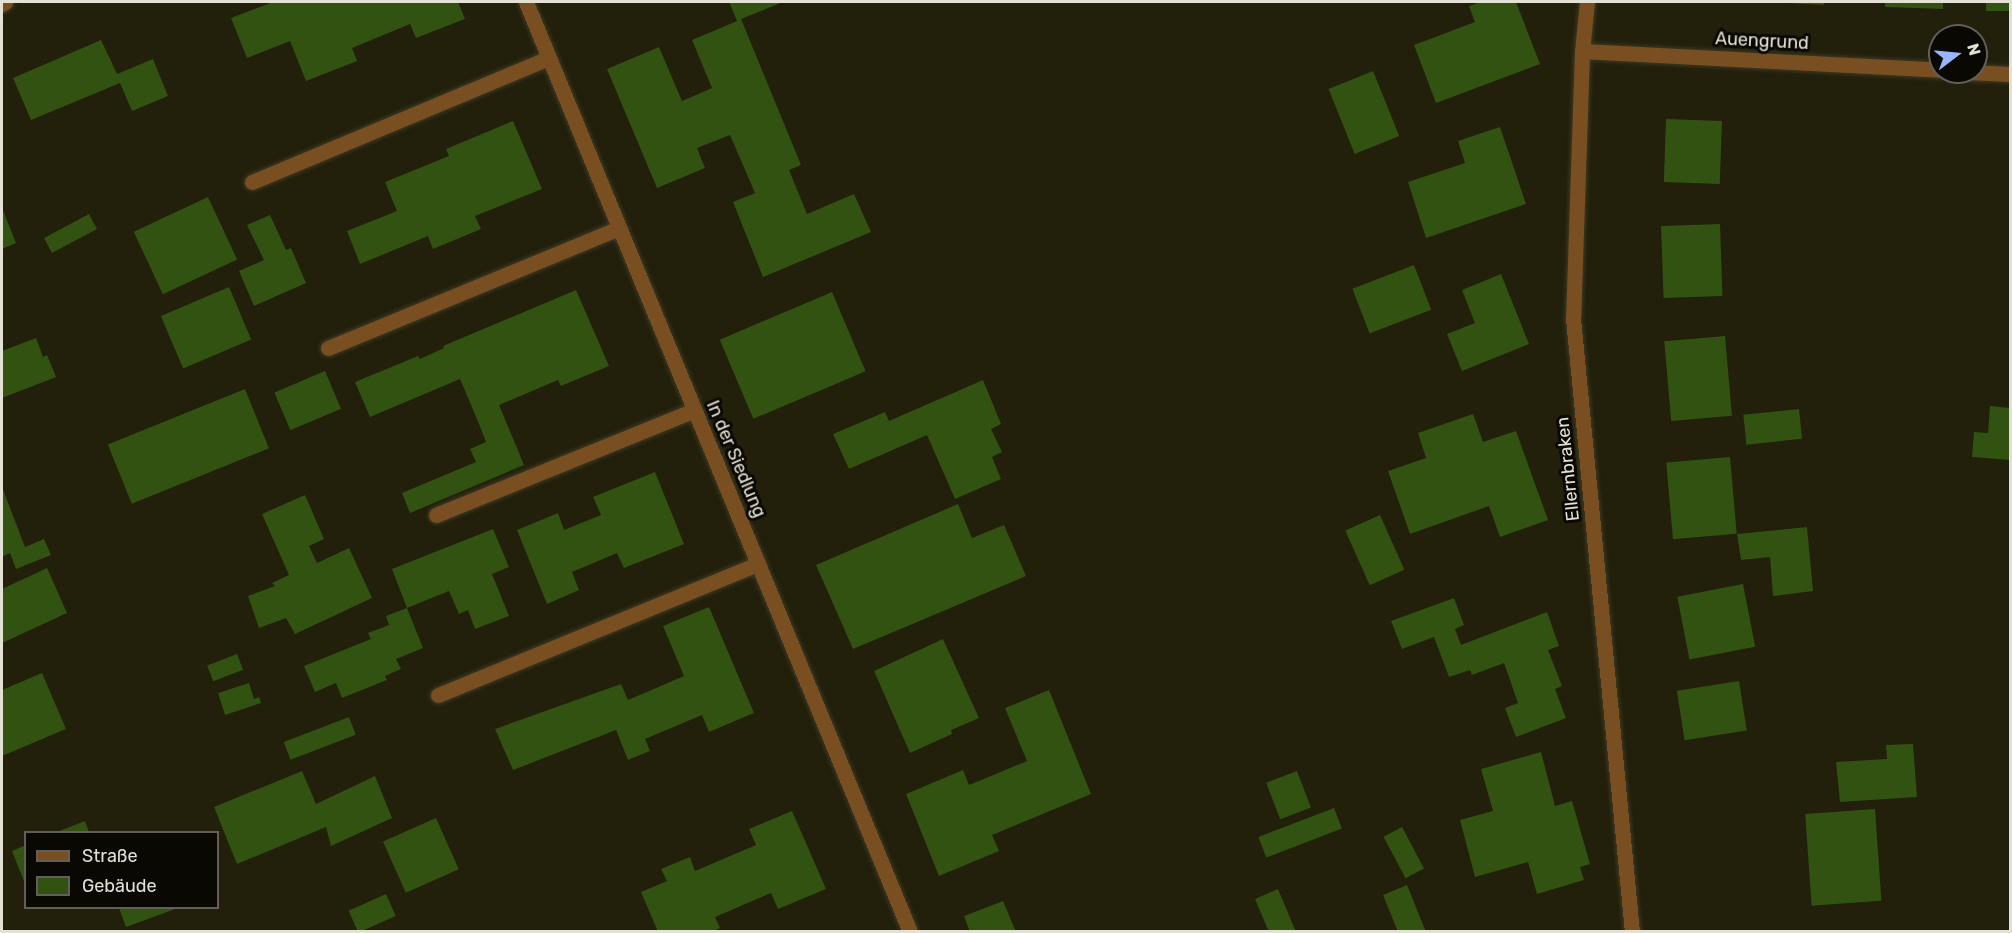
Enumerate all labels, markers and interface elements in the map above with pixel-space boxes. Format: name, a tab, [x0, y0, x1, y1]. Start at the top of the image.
north arrow	[1928, 24, 1988, 84]
street label: Auengrund	[1715, 28, 1809, 54]
text: N	[1963, 41, 1985, 58]
street label: In der Siedlung	[702, 397, 770, 521]
street label: Ellernbraken	[1552, 416, 1584, 522]
legend	[24, 831, 219, 909]
text: Straße	[82, 845, 138, 867]
text: Gebäude	[82, 875, 157, 897]

